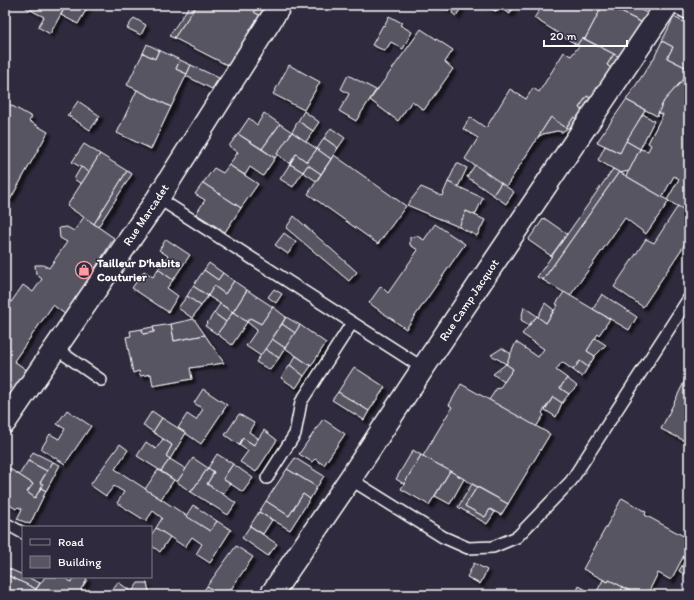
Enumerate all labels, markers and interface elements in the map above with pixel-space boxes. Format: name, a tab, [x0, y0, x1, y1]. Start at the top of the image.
scale bar	[544, 22, 627, 48]
text: 20 m	[550, 29, 577, 43]
street label: Rue Marcadet	[120, 181, 172, 249]
place label: Tailleur D'habits Couturier	[96, 256, 181, 284]
street label: Rue Camp Jacquot	[436, 256, 502, 344]
shop icon: Tailleur D'habits Couturier	[74, 260, 94, 280]
legend	[22, 526, 152, 578]
text: Road	[58, 535, 84, 549]
text: Building	[58, 555, 102, 569]

